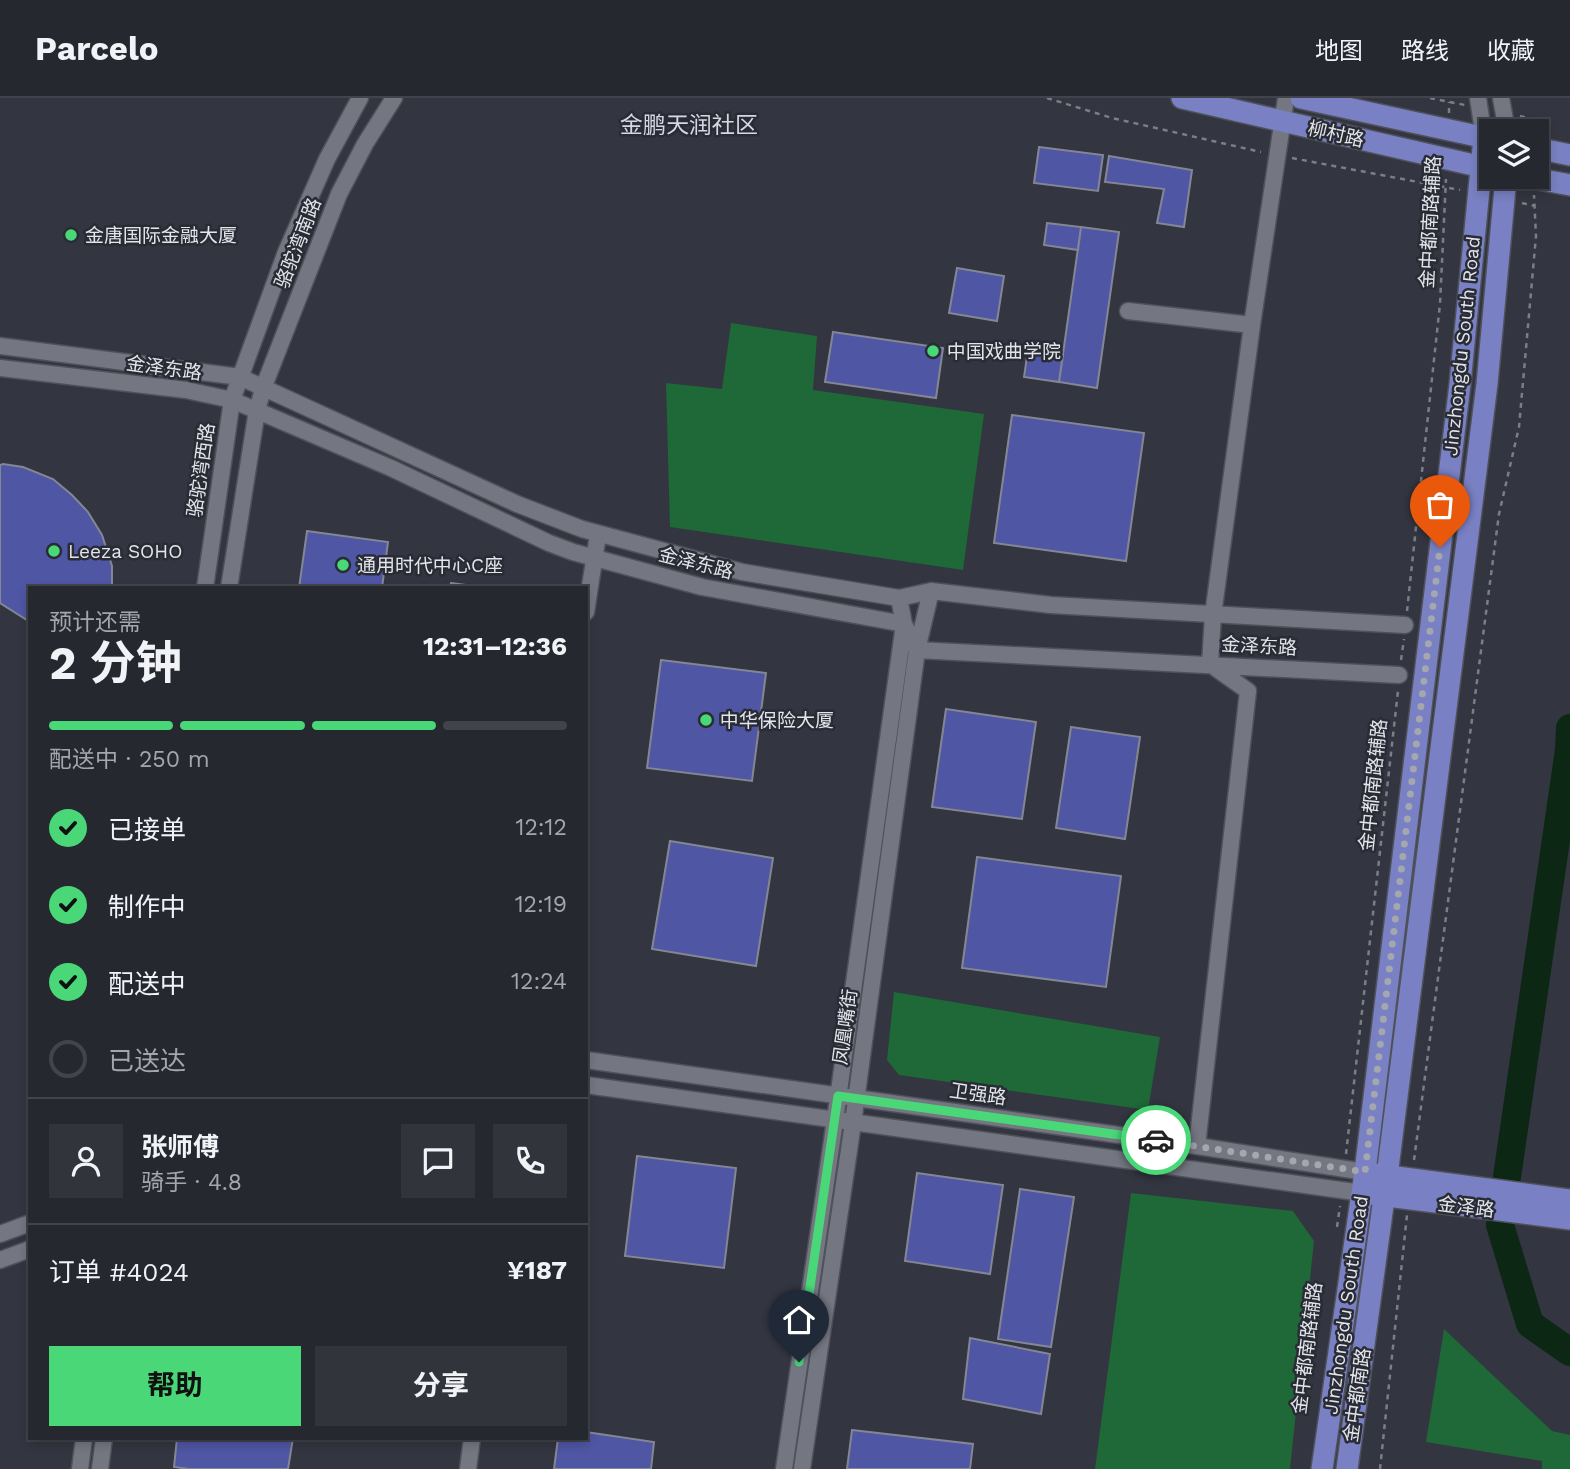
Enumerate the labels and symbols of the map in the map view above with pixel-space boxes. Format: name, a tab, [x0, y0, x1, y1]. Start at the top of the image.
district label: 金鹏天润社区	[620, 112, 758, 139]
street label: 柳村路	[1306, 116, 1366, 152]
street label: 金中都南路辅路	[1415, 155, 1445, 289]
street label: 骆驼湾南路	[270, 195, 326, 291]
place label: 金唐国际金融大厦	[85, 224, 237, 247]
marker: 金唐国际金融大厦	[63, 227, 79, 243]
street label: Jinzhongdu South Road	[1439, 235, 1485, 457]
place label: 中国戏曲学院	[947, 340, 1061, 363]
marker: 中国戏曲学院	[925, 343, 941, 359]
street label: 金泽东路	[125, 351, 203, 385]
street label: 骆驼湾西路	[183, 421, 219, 519]
pin	[1410, 475, 1470, 547]
place label: Leeza SOHO	[68, 540, 183, 563]
marker: Leeza SOHO	[46, 543, 62, 559]
street label: 金泽东路	[656, 543, 736, 583]
place label: 通用时代中心C座	[357, 554, 503, 577]
marker: 通用时代中心C座	[335, 557, 351, 573]
street label: 金泽东路	[1220, 633, 1298, 659]
place label: 中华保险大厦	[720, 709, 834, 732]
marker: 中华保险大厦	[698, 712, 714, 728]
street label: 金中都南路辅路	[1355, 718, 1391, 852]
street label: 凤凰嘴街	[828, 988, 862, 1066]
street label: 卫强路	[948, 1079, 1008, 1109]
courier	[1121, 1105, 1191, 1175]
street label: 金泽路	[1436, 1192, 1496, 1222]
street label: Jinzhongdu South Road	[1319, 1194, 1373, 1416]
street label: 金中都南路辅路	[1287, 1281, 1327, 1415]
pin	[769, 1290, 829, 1362]
street label: 金中都南路	[1339, 1346, 1375, 1444]

